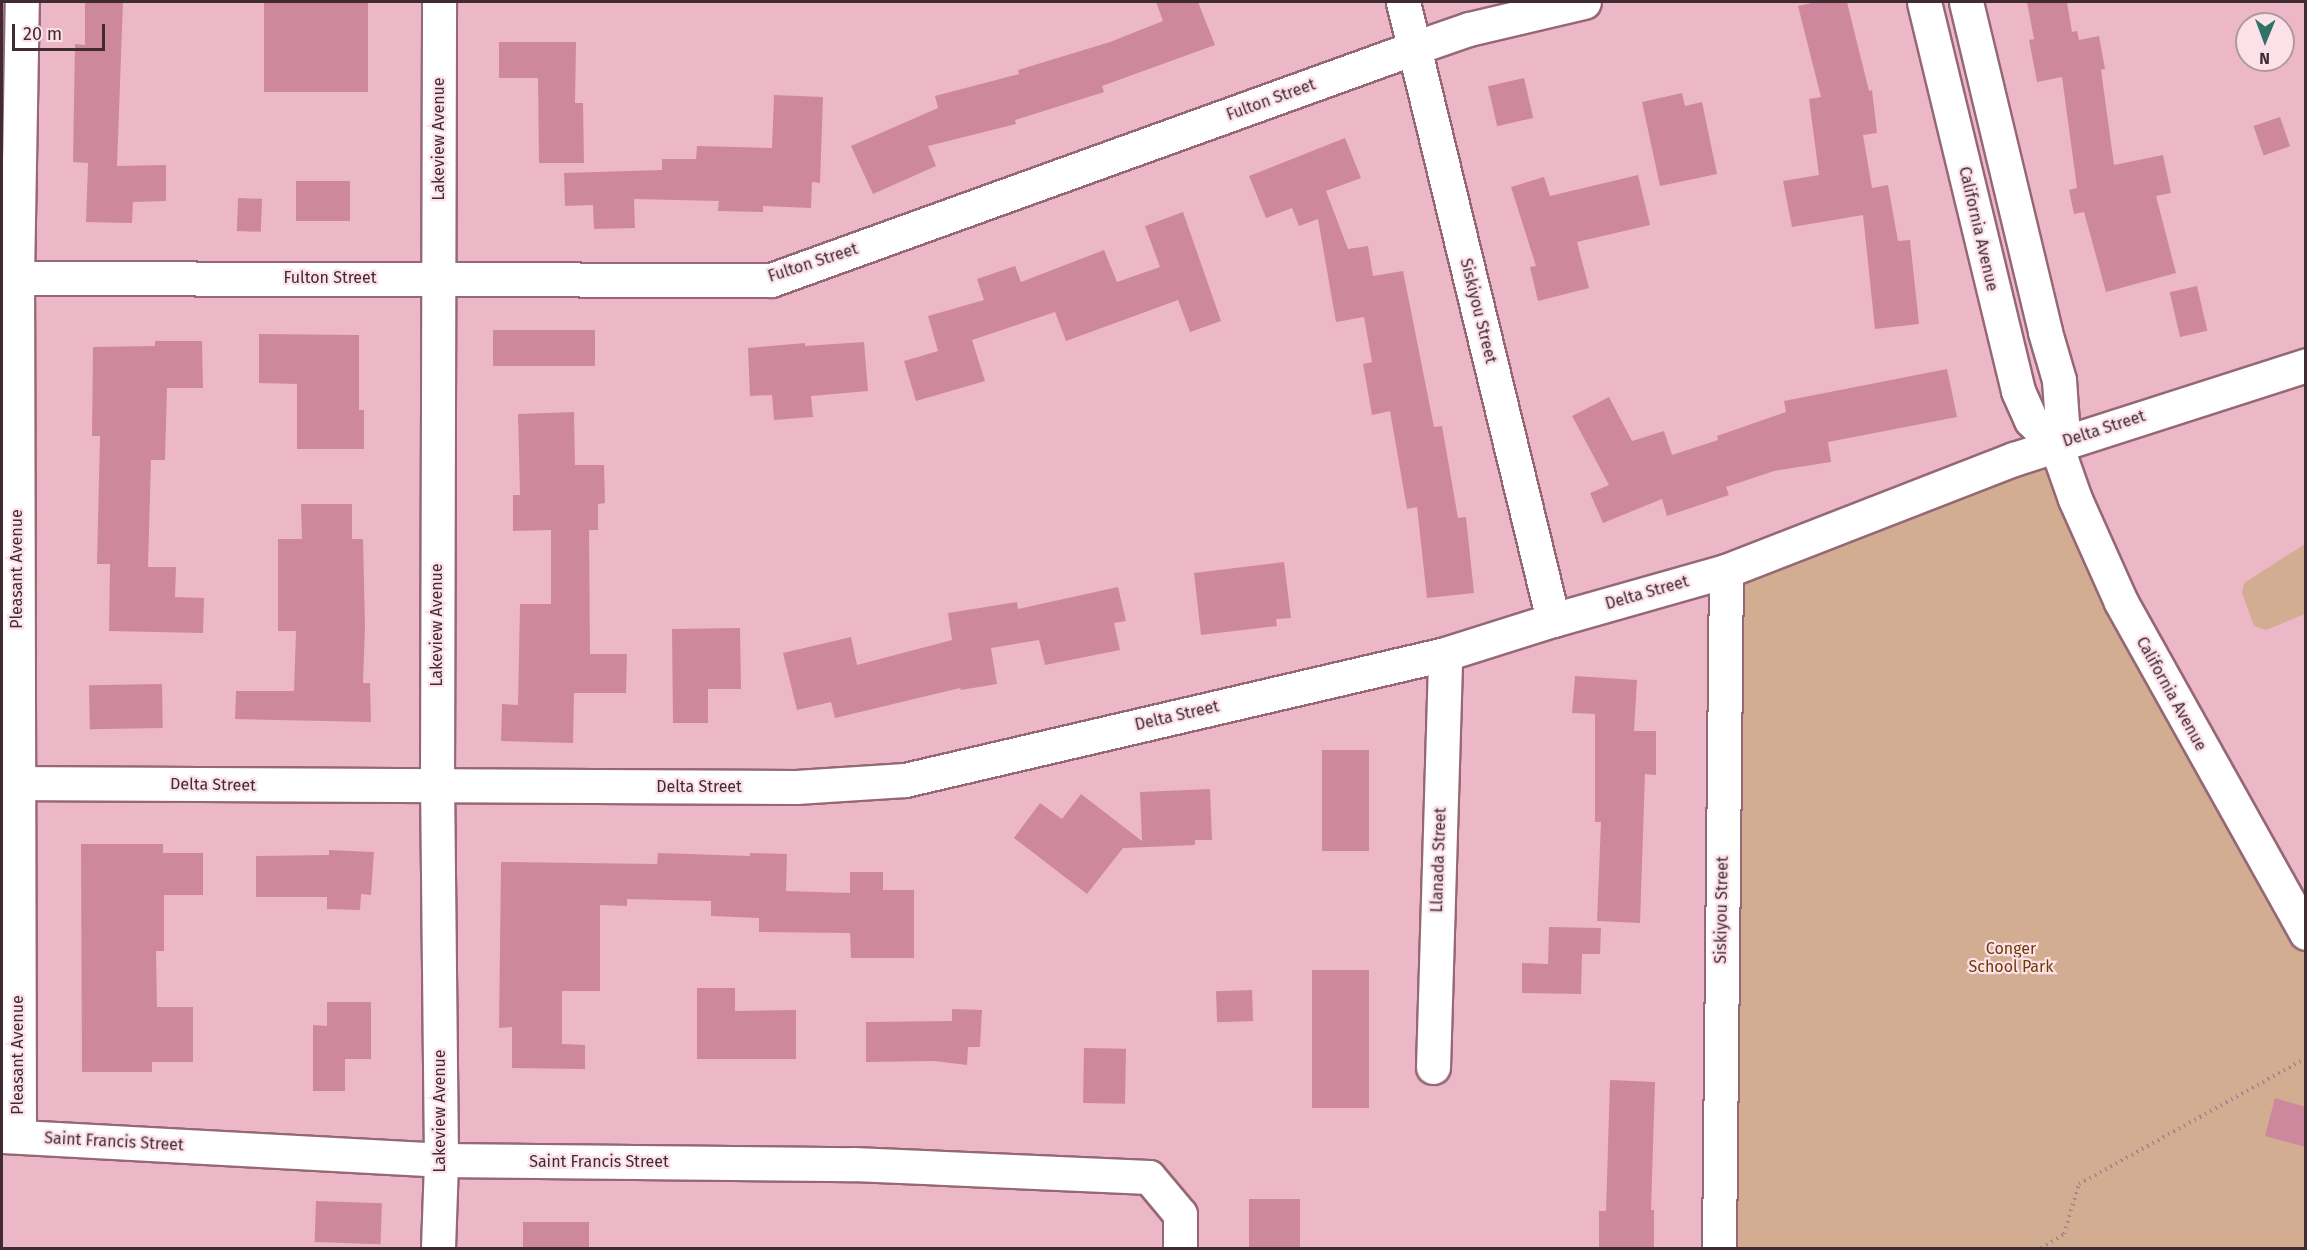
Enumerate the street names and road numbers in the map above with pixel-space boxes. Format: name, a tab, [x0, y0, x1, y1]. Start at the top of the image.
street label: Fulton Street	[1224, 75, 1318, 125]
street label: Lakeview Avenue	[429, 77, 449, 201]
street label: California Avenue	[1954, 165, 2002, 293]
street label: Fulton Street	[766, 239, 860, 287]
street label: Siskiyou Street	[1456, 257, 1500, 365]
street label: Fulton Street	[283, 268, 377, 288]
street label: Delta Street	[2060, 407, 2148, 451]
street label: Pleasant Avenue	[7, 509, 27, 629]
street label: Lakeview Avenue	[427, 563, 447, 687]
street label: Delta Street	[1603, 572, 1691, 614]
street label: California Avenue	[2132, 634, 2210, 754]
street label: Delta Street	[1133, 697, 1221, 735]
street label: Delta Street	[170, 775, 256, 795]
street label: Delta Street	[656, 777, 742, 797]
street label: Llanada Street	[1428, 807, 1450, 913]
street label: Siskiyou Street	[1711, 856, 1733, 964]
street label: Pleasant Avenue	[8, 995, 28, 1115]
street label: Lakeview Avenue	[430, 1049, 450, 1173]
street label: Saint Francis Street	[44, 1129, 184, 1155]
street label: Saint Francis Street	[529, 1152, 669, 1172]

